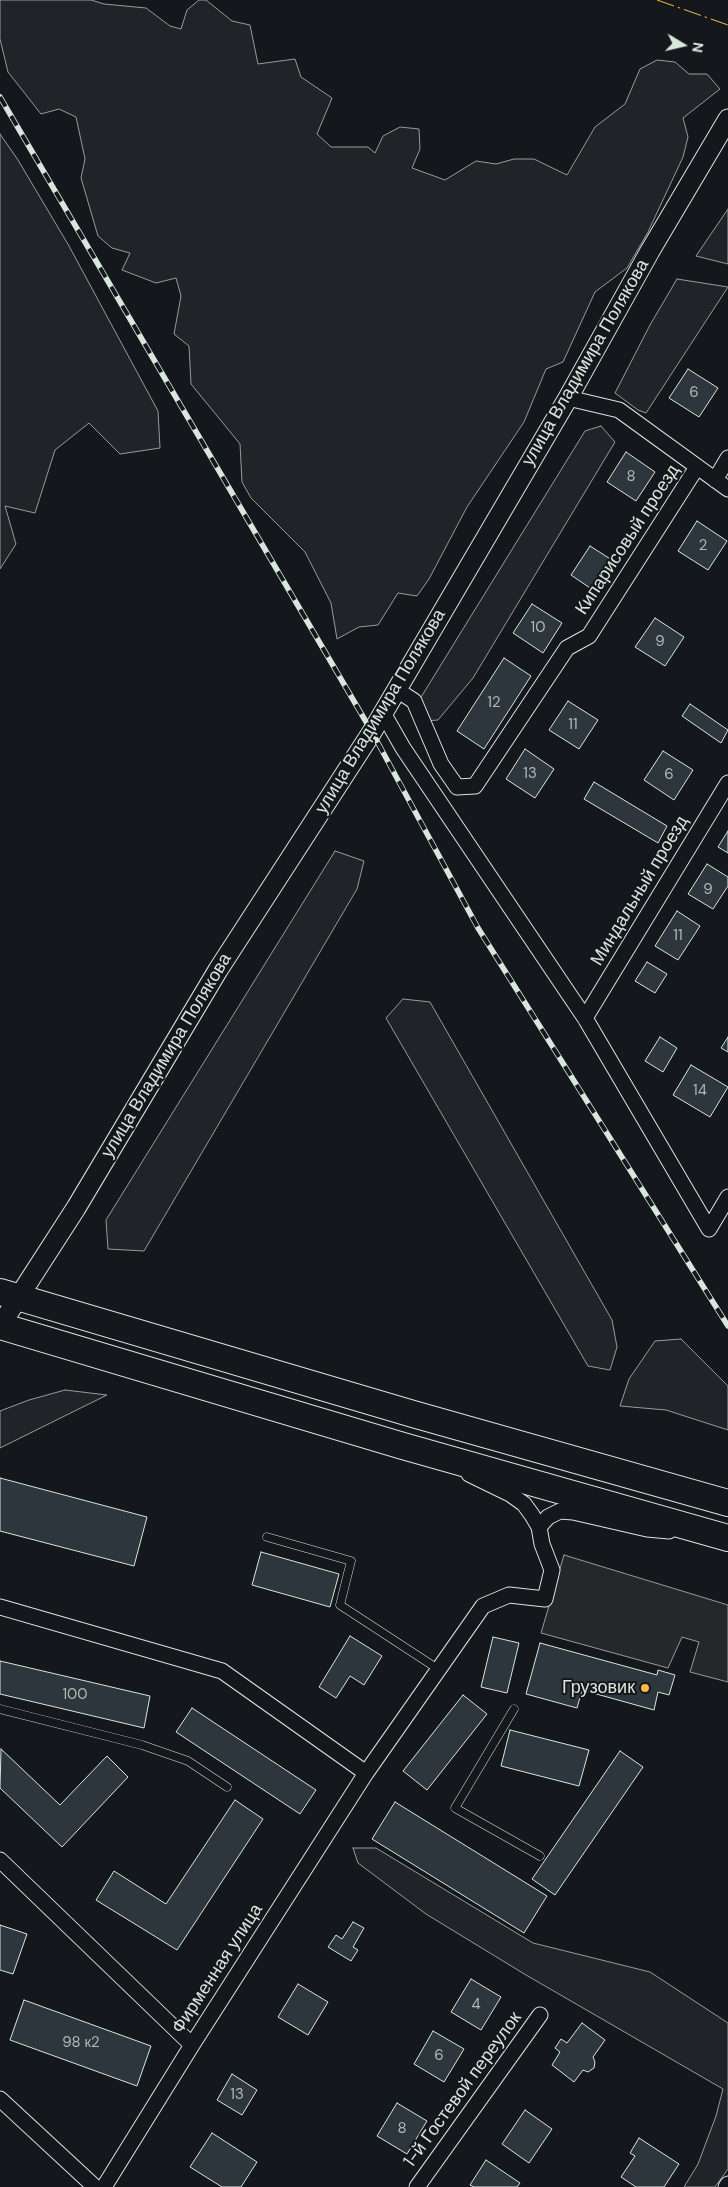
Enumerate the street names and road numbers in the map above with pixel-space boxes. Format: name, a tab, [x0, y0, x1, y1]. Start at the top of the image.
street label: улица Владимира Полякова	[518, 256, 654, 470]
street label: Кипарисовый проезд	[571, 461, 685, 619]
street label: улица Владимира Полякова	[311, 606, 451, 818]
street label: Миндальный проезд	[587, 812, 693, 970]
street label: улица Владимира Полякова	[97, 950, 237, 1162]
street label: Фирменная улица	[168, 1900, 268, 2038]
street label: 1-й Гостевой переулок	[399, 2008, 527, 2172]

